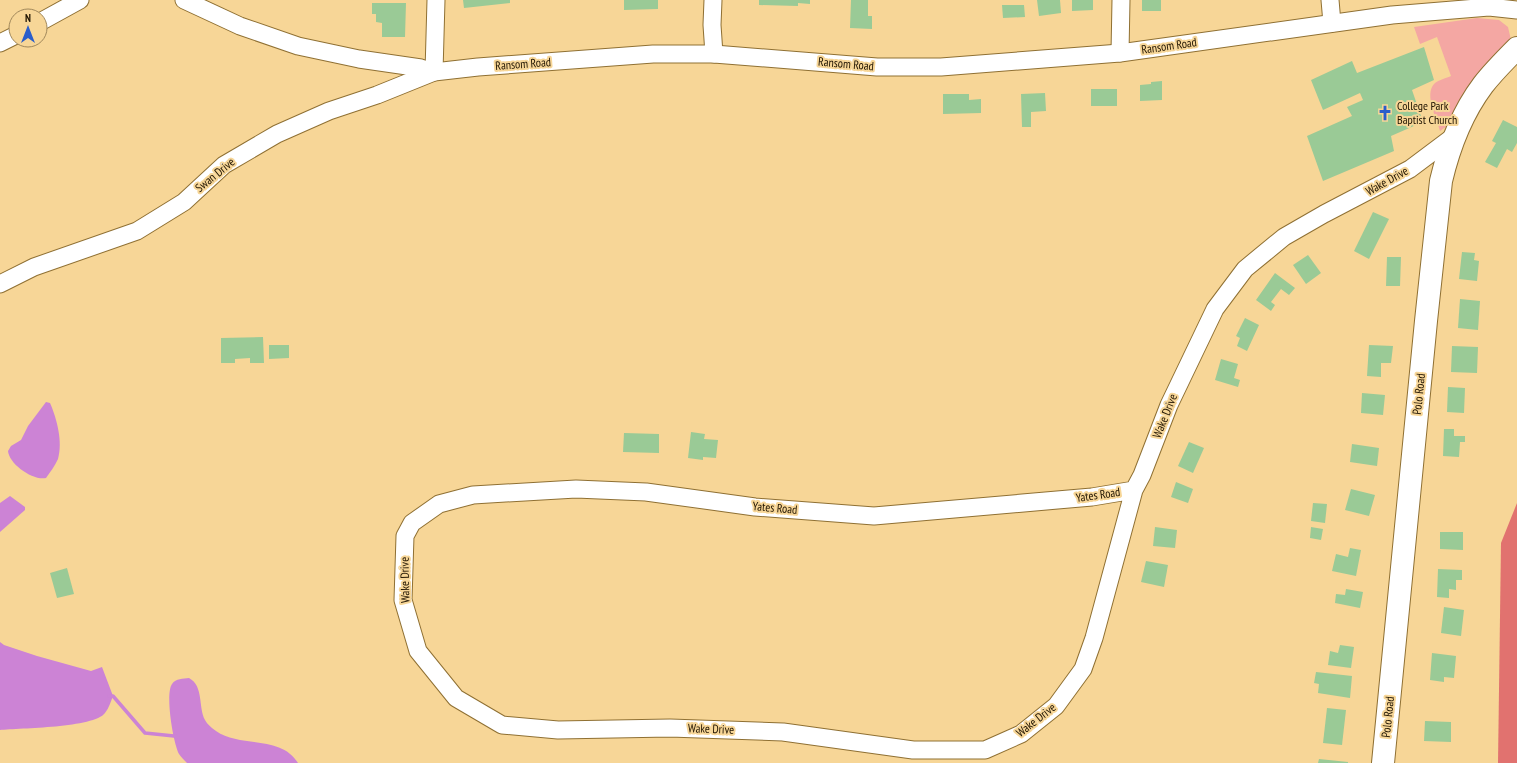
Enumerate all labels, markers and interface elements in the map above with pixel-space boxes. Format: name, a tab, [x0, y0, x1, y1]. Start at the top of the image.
north arrow	[8, 8, 48, 48]
text: N	[25, 11, 31, 25]
street label: Ransom Road	[1140, 34, 1198, 57]
street label: Ransom Road	[495, 54, 551, 73]
street label: Ransom Road	[818, 54, 875, 73]
place label: College Park Baptist Church	[1397, 98, 1457, 127]
church icon: College Park Baptist Church	[1376, 104, 1394, 122]
street label: Swan Drive	[192, 154, 238, 195]
street label: Wake Drive	[1363, 163, 1411, 198]
street label: Polo Road	[1409, 373, 1428, 415]
street label: Wake Drive	[1149, 392, 1180, 440]
street label: Yates Road	[1075, 484, 1121, 505]
street label: Yates Road	[752, 498, 798, 517]
street label: Wake Drive	[397, 557, 412, 603]
street label: Polo Road	[1378, 696, 1397, 738]
street label: Wake Drive	[1013, 699, 1059, 740]
street label: Wake Drive	[688, 720, 734, 737]

